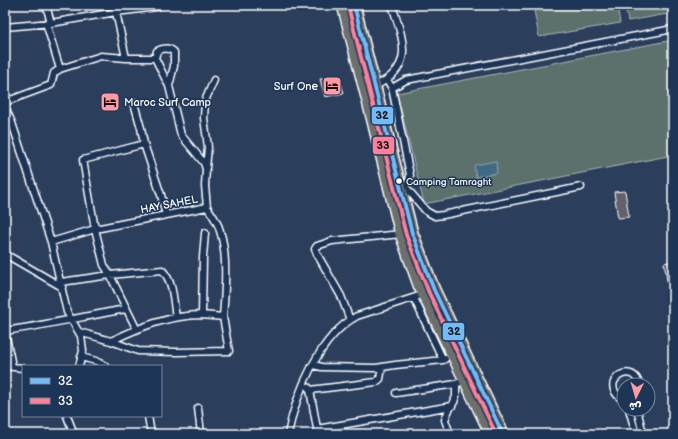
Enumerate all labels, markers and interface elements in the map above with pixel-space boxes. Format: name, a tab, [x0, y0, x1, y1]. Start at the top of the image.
hotel icon: Surf One	[321, 75, 343, 97]
place label: Surf One	[274, 80, 318, 93]
hotel icon: Maroc Surf Camp	[99, 91, 121, 113]
place label: Maroc Surf Camp	[124, 96, 211, 109]
line badge: 32	[371, 106, 394, 125]
text: 32	[375, 109, 389, 122]
line badge: 33	[372, 136, 395, 155]
text: 33	[377, 139, 390, 152]
marker: Camping Tamraght	[394, 176, 404, 186]
place label: Camping Tamraght	[406, 176, 491, 188]
street label: HAY SAHEL	[139, 192, 199, 216]
line badge: 32	[442, 322, 465, 341]
text: 32	[447, 325, 461, 338]
legend	[22, 365, 162, 417]
text: 32	[58, 374, 72, 389]
north arrow	[616, 377, 656, 417]
text: 33	[58, 394, 73, 409]
text: ش	[629, 399, 642, 413]

